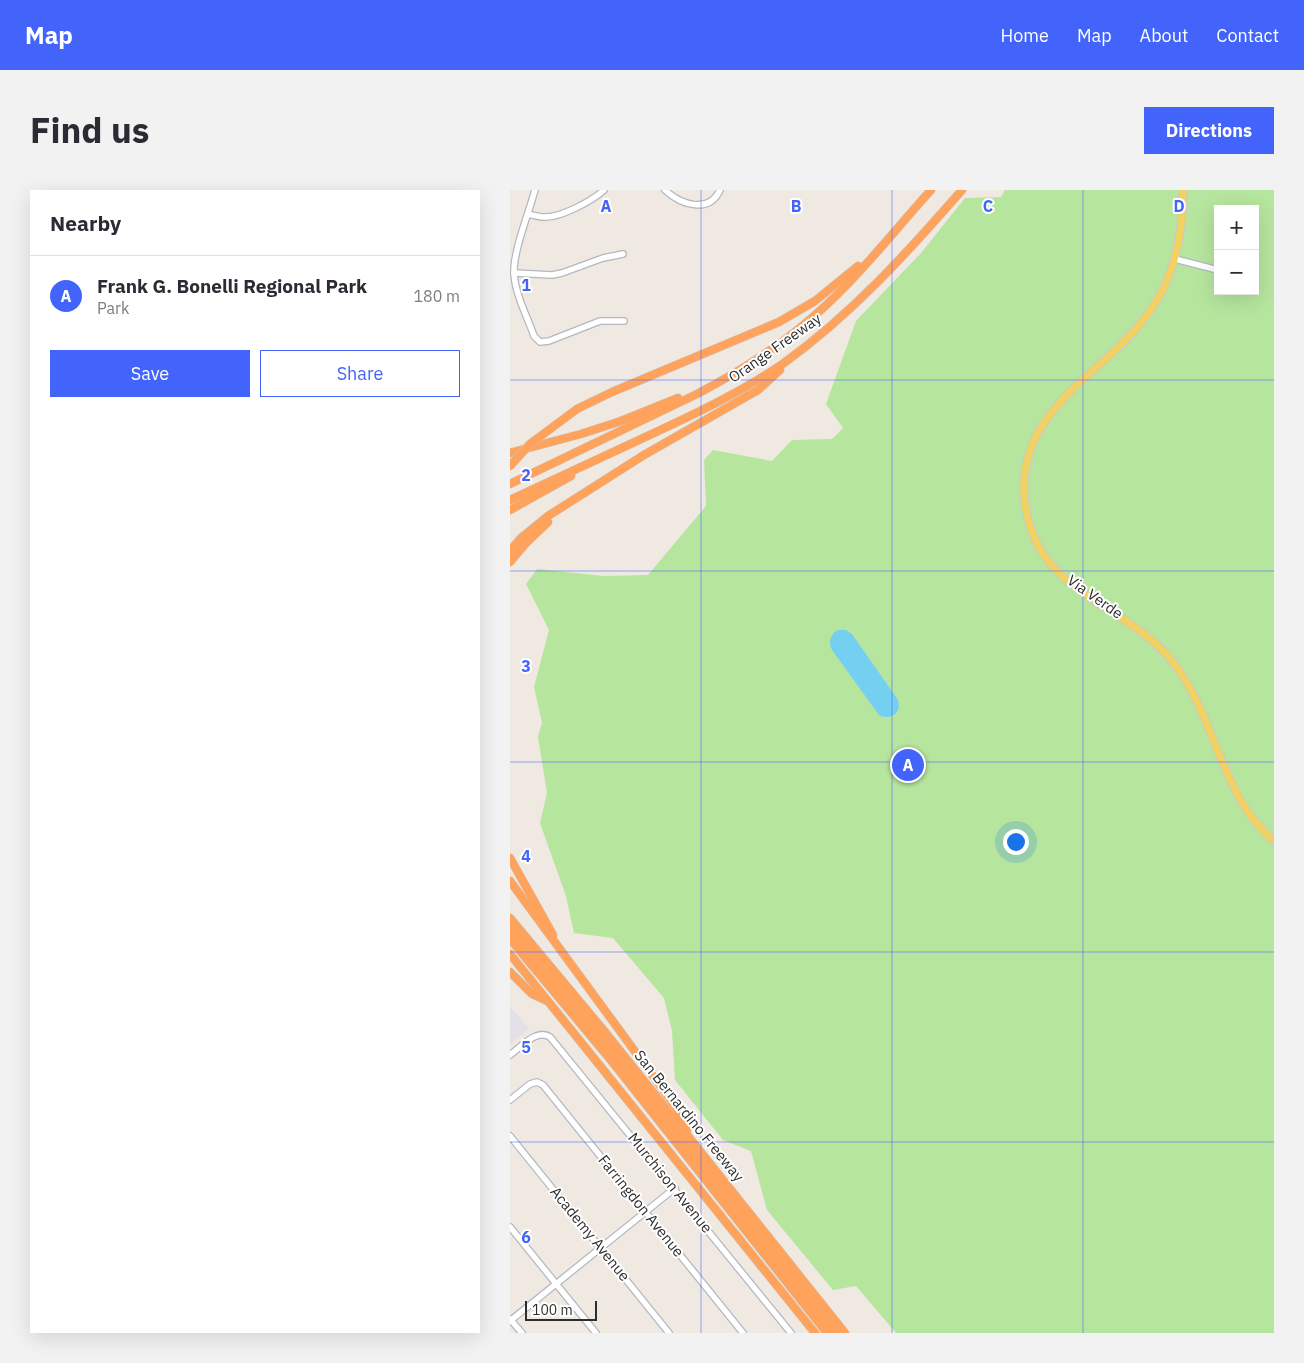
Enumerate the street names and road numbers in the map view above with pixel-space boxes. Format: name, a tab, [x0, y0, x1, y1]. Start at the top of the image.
street label: Orange Freeway	[725, 308, 825, 387]
street label: Via Verde	[1064, 571, 1127, 623]
street label: San Bernardino Freeway	[630, 1046, 749, 1186]
street label: Murchison Avenue	[624, 1129, 717, 1237]
street label: Farringdon Avenue	[594, 1151, 688, 1261]
street label: Academy Avenue	[546, 1183, 634, 1285]

